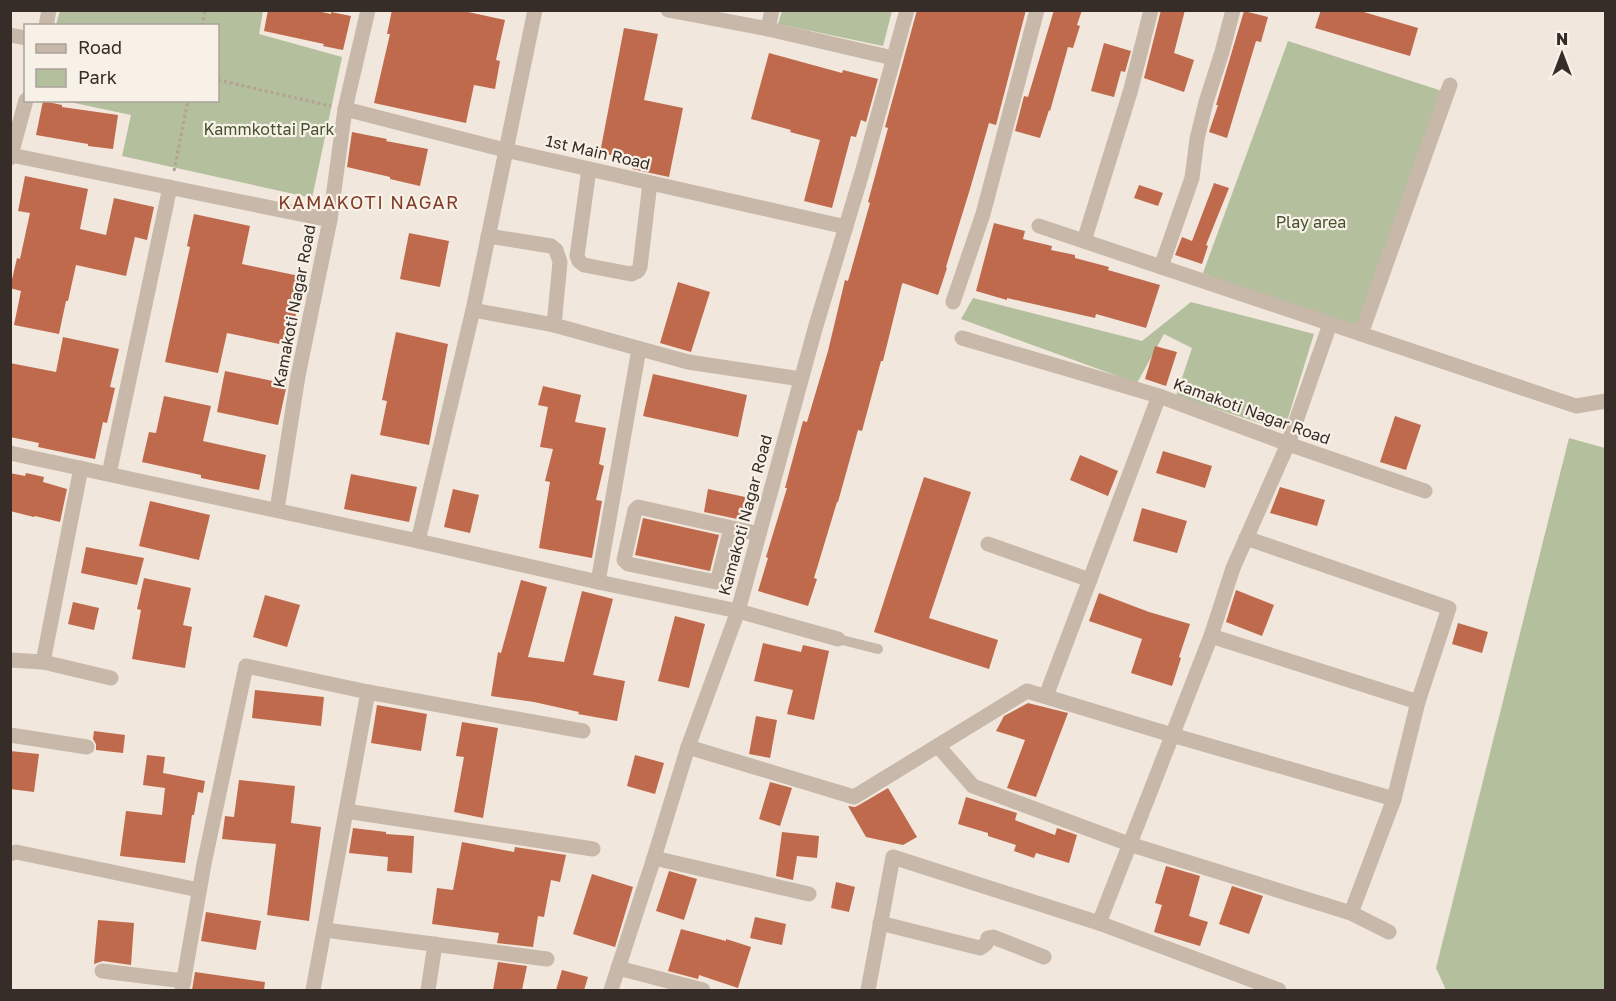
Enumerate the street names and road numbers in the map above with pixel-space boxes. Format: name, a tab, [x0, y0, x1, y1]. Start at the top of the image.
street label: 1st Main Road	[544, 130, 652, 174]
street label: Kamakoti Nagar Road	[268, 223, 320, 389]
street label: Kamakoti Nagar Road	[1171, 373, 1333, 449]
street label: Kamakoti Nagar Road	[714, 432, 776, 598]

